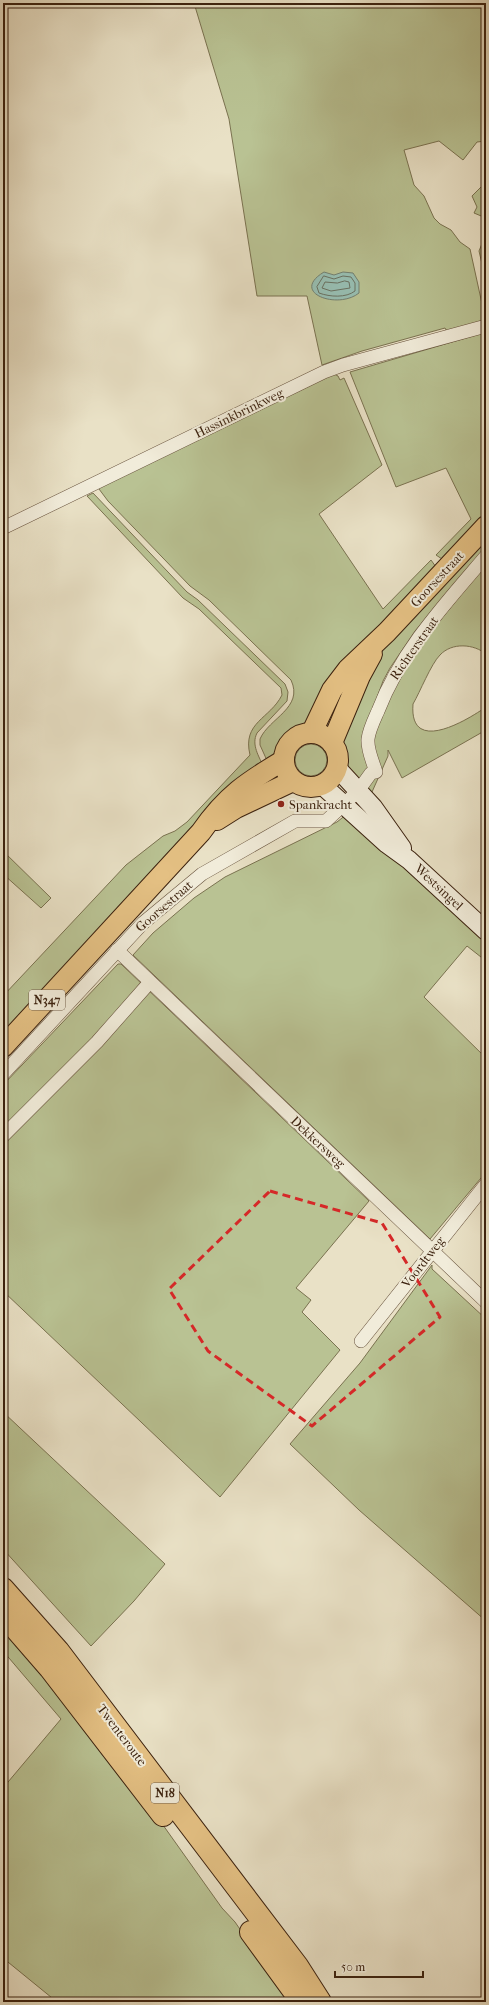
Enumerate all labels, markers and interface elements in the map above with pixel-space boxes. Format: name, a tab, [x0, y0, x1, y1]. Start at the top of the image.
street label: Hassinkbrinkweg	[192, 385, 287, 441]
street label: Goorsestraat	[407, 548, 467, 610]
street label: Richterstraat	[387, 613, 442, 683]
place label: Spankracht	[289, 797, 352, 812]
marker: Spankracht	[276, 799, 286, 809]
street label: Westsingel	[411, 860, 467, 914]
street label: Goorsestraat	[132, 877, 196, 935]
road number: N347	[29, 990, 65, 1010]
street label: Dekkersweg	[288, 1113, 349, 1172]
street label: Voordtweg	[398, 1233, 448, 1291]
street label: Twenteroute	[94, 1701, 150, 1769]
road number: N18	[151, 1783, 179, 1803]
scale bar	[335, 1953, 423, 1979]
text: 50 m	[341, 1960, 365, 1974]

